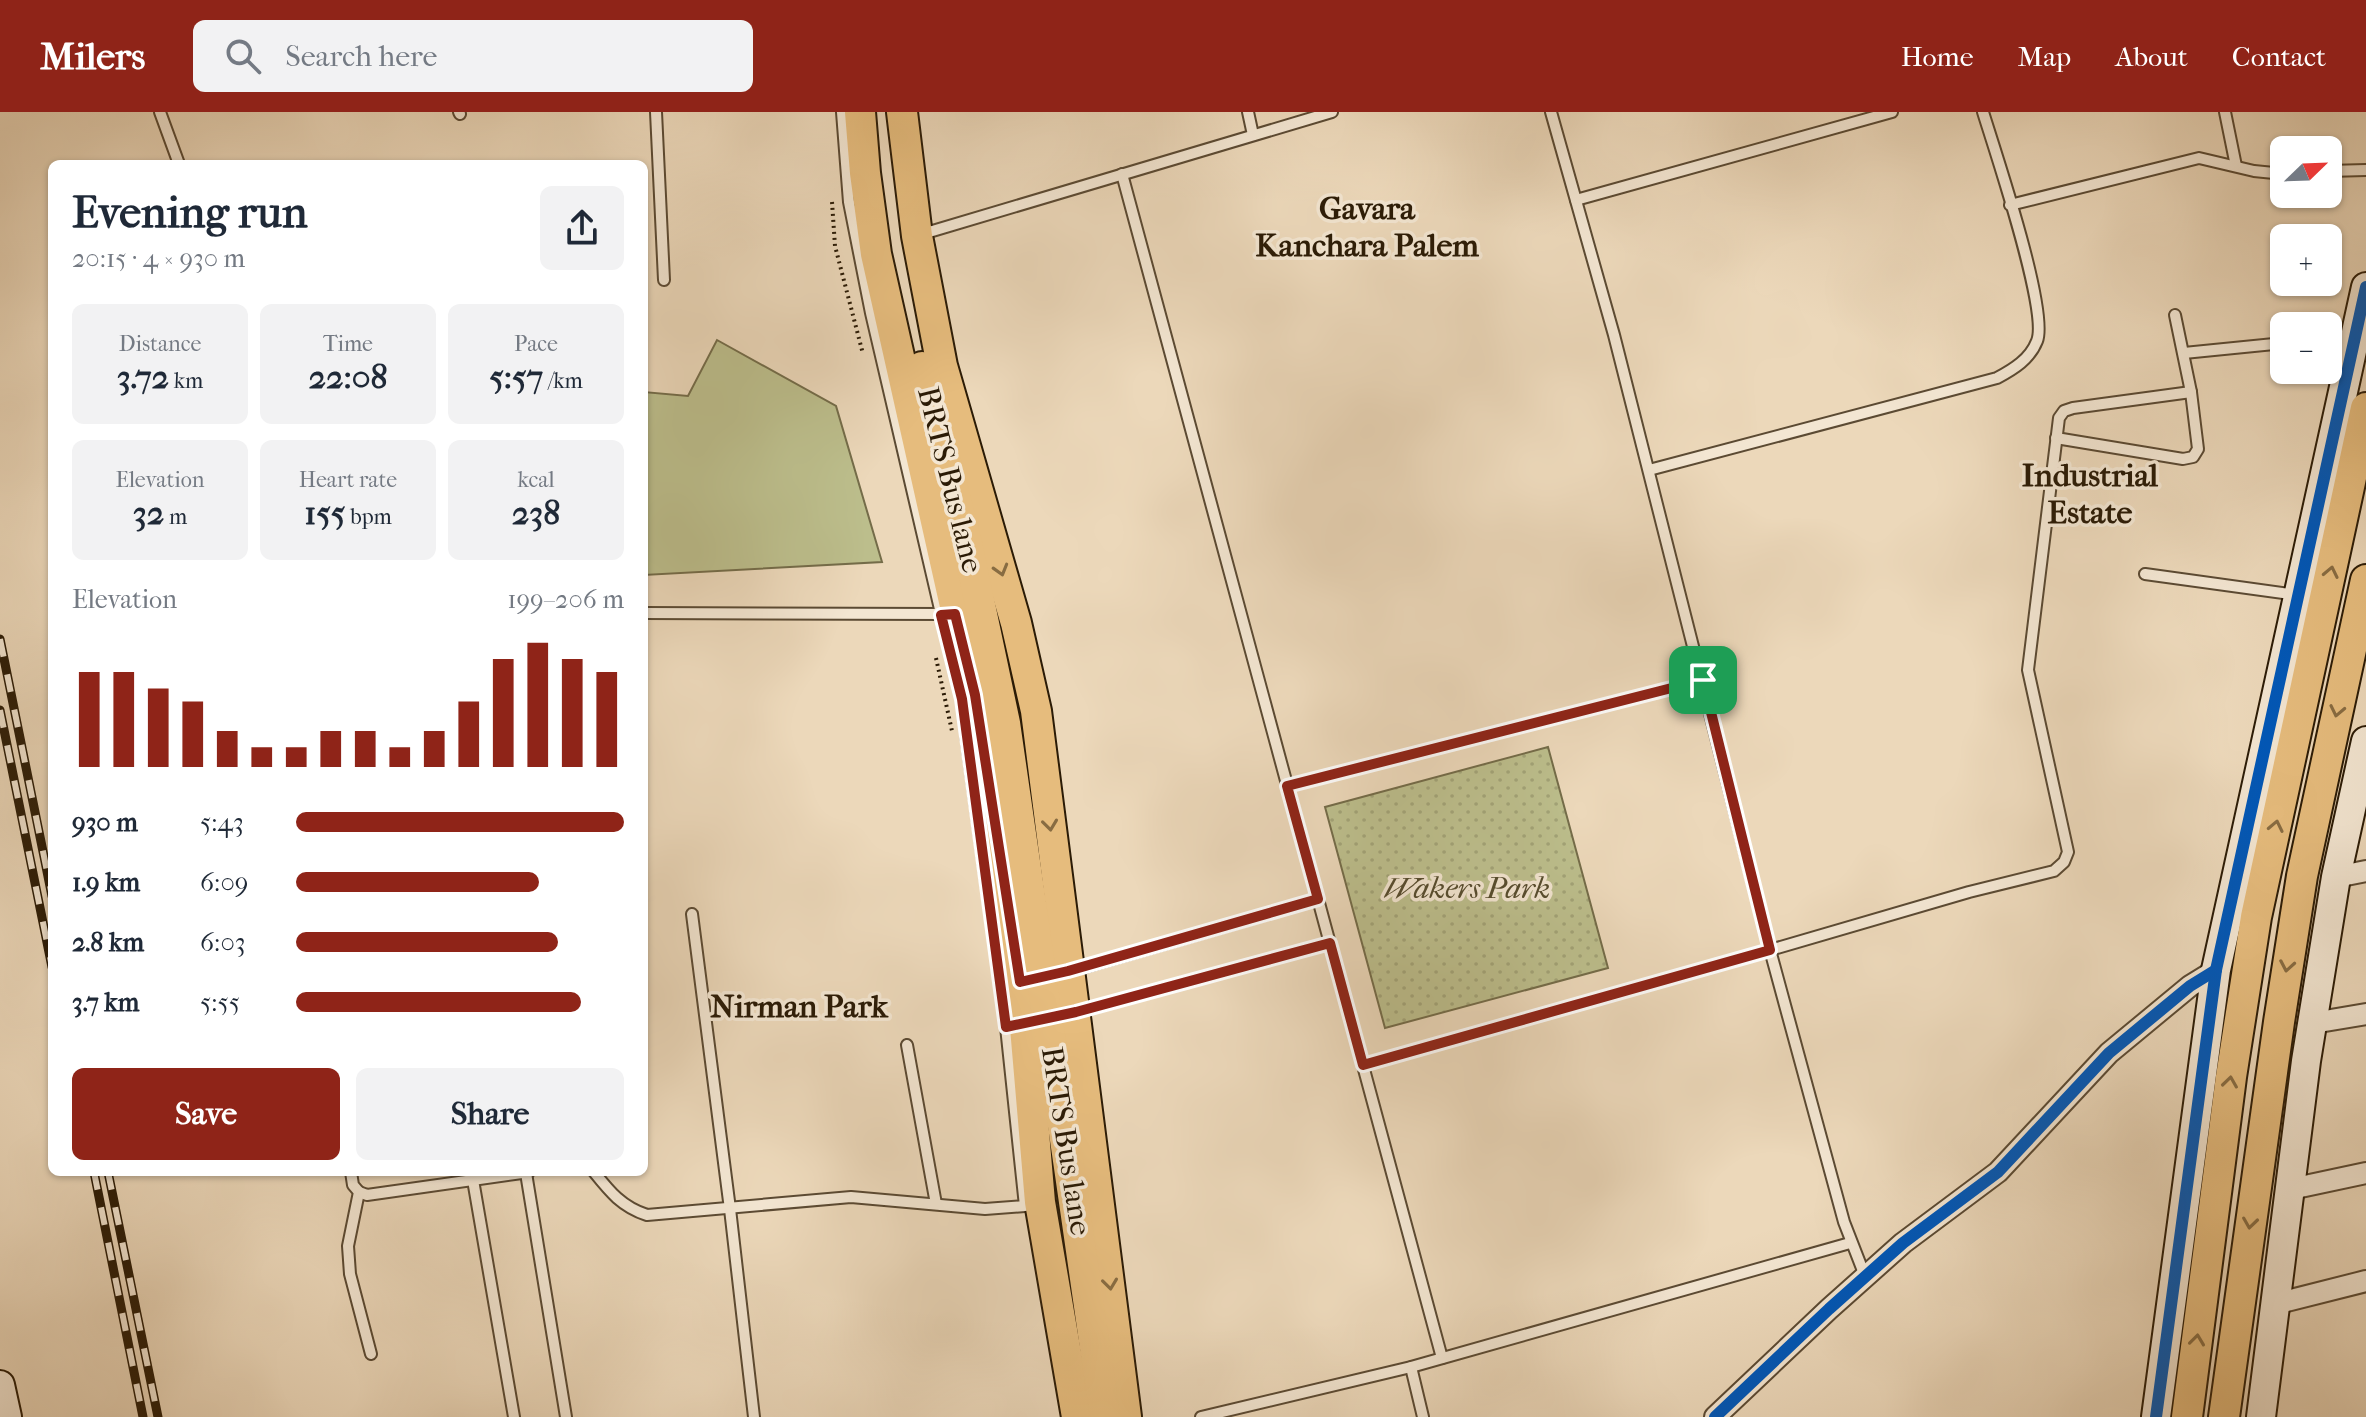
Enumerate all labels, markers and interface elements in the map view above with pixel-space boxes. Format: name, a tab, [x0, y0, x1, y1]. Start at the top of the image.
search box	[193, 20, 753, 92]
text: Milers	[40, 34, 145, 79]
icon: search	[221, 34, 265, 78]
text: Search here	[285, 39, 437, 74]
text: Home	[1901, 40, 1974, 73]
text: Map	[2018, 40, 2071, 73]
text: About	[2115, 40, 2188, 73]
text: Contact	[2232, 40, 2326, 73]
north arrow	[2270, 136, 2342, 208]
map controls	[2270, 136, 2342, 384]
button: share	[540, 186, 624, 270]
text: Evening run	[72, 187, 307, 238]
district label: Gavara Kanchara Palem	[1255, 190, 1479, 264]
button: +	[2270, 224, 2342, 296]
text: 20:15 · 4 × 930 m	[72, 243, 245, 274]
button: −	[2270, 312, 2342, 384]
text: Distance	[119, 331, 201, 357]
text: Time	[323, 331, 373, 357]
text: Pace	[514, 331, 558, 357]
text: 3.72	[117, 357, 169, 397]
text: 22:08	[308, 357, 388, 397]
text: 5:57	[489, 357, 543, 397]
text: km	[169, 368, 203, 394]
text: /km	[543, 368, 583, 394]
street label: BRTS Bus lane	[910, 383, 990, 577]
district label: Industrial Estate	[2022, 457, 2158, 531]
text: Elevation	[116, 467, 204, 493]
text: Heart rate	[299, 467, 397, 493]
text: kcal	[517, 467, 555, 493]
text: 32	[133, 493, 164, 533]
text: 155	[304, 493, 345, 533]
text: 238	[512, 493, 560, 533]
text: m	[164, 504, 187, 530]
text: bpm	[345, 504, 392, 530]
one-way arrow	[992, 563, 1008, 577]
one-way arrow	[2321, 565, 2338, 578]
text: Elevation	[72, 584, 177, 615]
text: 199–206 m	[507, 584, 624, 615]
pin	[1669, 646, 1737, 714]
icon: arrive	[1681, 658, 1725, 702]
one-way arrow	[2329, 704, 2346, 717]
text: 930 m	[72, 807, 138, 838]
text: 5:43	[200, 807, 244, 838]
one-way arrow	[1041, 818, 1058, 832]
one-way arrow	[2267, 820, 2284, 833]
text: 1.9 km	[72, 867, 140, 898]
text: 6:09	[200, 867, 248, 898]
park label: Wakers Park	[1384, 871, 1550, 906]
text: 2.8 km	[72, 927, 144, 958]
text: 6:03	[200, 927, 245, 958]
one-way arrow	[2280, 959, 2297, 973]
text: 3.7 km	[72, 987, 139, 1018]
text: 5:55	[200, 987, 240, 1018]
district label: Nirman Park	[710, 988, 889, 1025]
street label: BRTS Bus lane	[1034, 1044, 1098, 1238]
button: Save	[72, 1068, 340, 1160]
button: Share	[356, 1068, 624, 1160]
one-way arrow	[2221, 1075, 2238, 1089]
one-way arrow	[2242, 1217, 2259, 1230]
one-way arrow	[1102, 1278, 1119, 1291]
one-way arrow	[2188, 1333, 2205, 1346]

